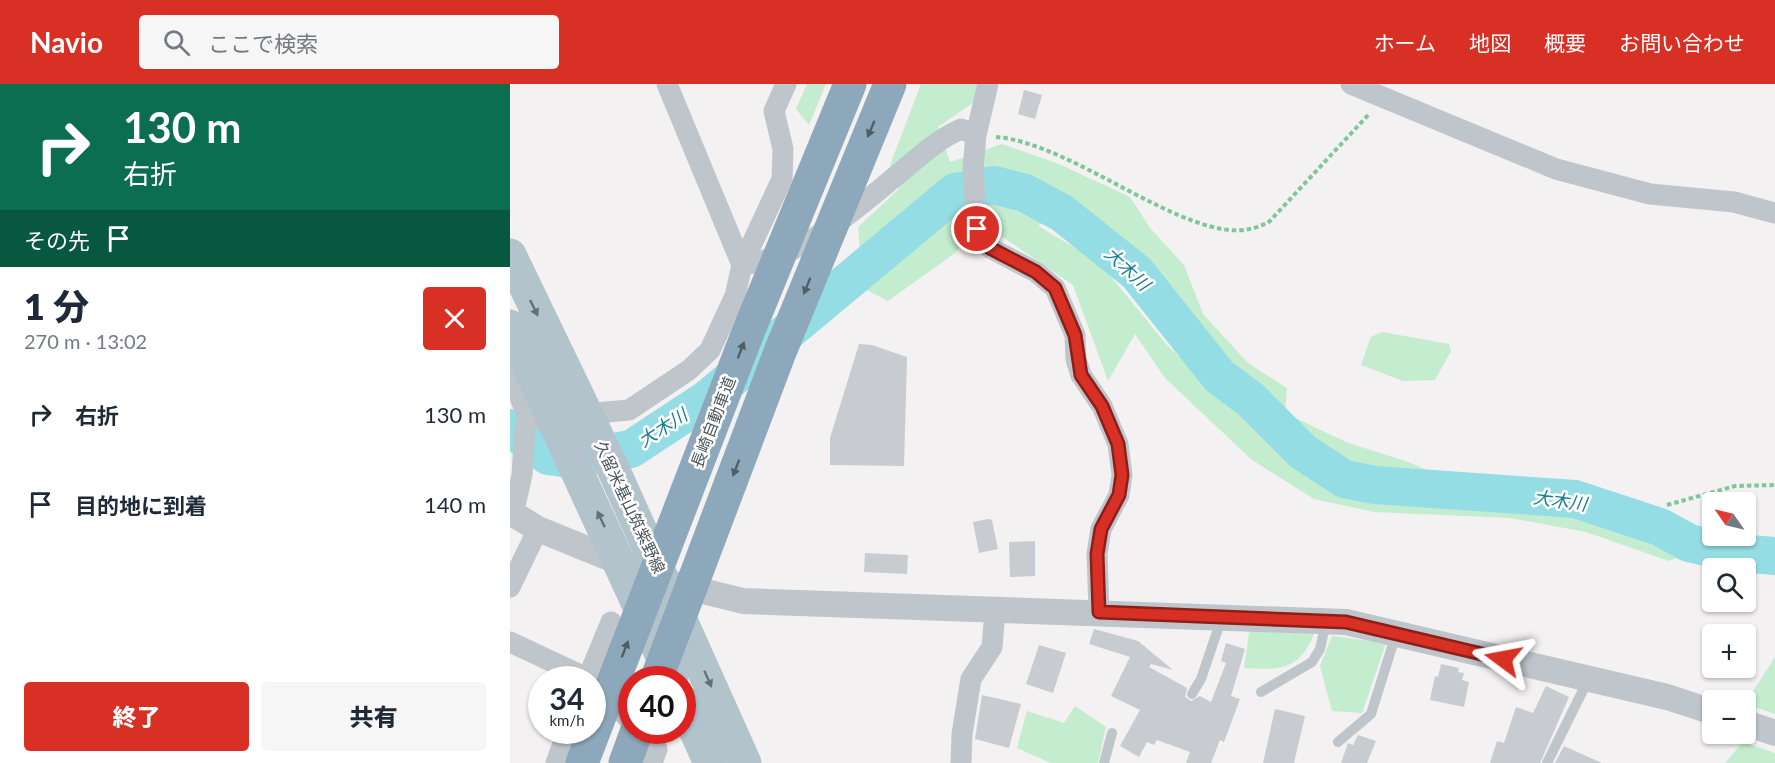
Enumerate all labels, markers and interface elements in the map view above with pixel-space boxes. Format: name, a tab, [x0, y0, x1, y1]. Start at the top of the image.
search box	[139, 15, 559, 69]
text: Navio	[30, 25, 103, 59]
icon: search	[160, 26, 193, 59]
text: ここで検索	[208, 30, 318, 57]
text: ホーム	[1374, 30, 1436, 55]
text: 地図	[1469, 30, 1511, 55]
text: 概要	[1544, 30, 1586, 55]
text: お問い合わせ	[1619, 30, 1745, 55]
text: 130 m	[123, 102, 241, 152]
icon: right	[24, 108, 102, 186]
one-way arrow	[866, 120, 875, 138]
text: 右折	[123, 157, 177, 190]
pin	[951, 203, 1002, 254]
icon: arrive	[960, 212, 993, 245]
icon: arrive	[102, 222, 135, 255]
text: その先	[24, 227, 90, 254]
water label: 大木川	[1100, 242, 1156, 296]
one-way arrow	[802, 278, 812, 296]
text: 1 分	[24, 284, 89, 328]
button: close	[423, 287, 486, 350]
one-way arrow	[530, 299, 539, 316]
text: 270 m · 13:02	[24, 329, 147, 353]
one-way arrow	[737, 341, 746, 359]
street label: 長崎自動車道	[686, 374, 739, 470]
icon: right	[24, 398, 57, 431]
text: 130 m	[424, 401, 486, 428]
text: 右折	[75, 402, 119, 429]
water label: 大木川	[634, 402, 693, 451]
street label: 久留米基山筑紫野線	[591, 438, 669, 576]
one-way arrow	[730, 459, 740, 477]
water label: 大木川	[1532, 485, 1590, 515]
icon: arrive	[24, 488, 57, 521]
text: 140 m	[424, 491, 486, 518]
text: 目的地に到着	[75, 492, 207, 519]
north arrow	[1702, 492, 1756, 546]
map controls	[1702, 492, 1756, 744]
one-way arrow	[596, 511, 605, 528]
button: search	[1702, 558, 1756, 612]
button: +	[1702, 624, 1756, 678]
position arrow	[1471, 627, 1535, 691]
one-way arrow	[620, 640, 630, 658]
speed limit sign: 40	[618, 666, 696, 744]
one-way arrow	[703, 671, 713, 689]
text: 34	[550, 680, 584, 716]
button: 終了	[24, 682, 249, 751]
button: 共有	[261, 682, 486, 751]
button: −	[1702, 690, 1756, 744]
text: km/h	[549, 711, 585, 729]

